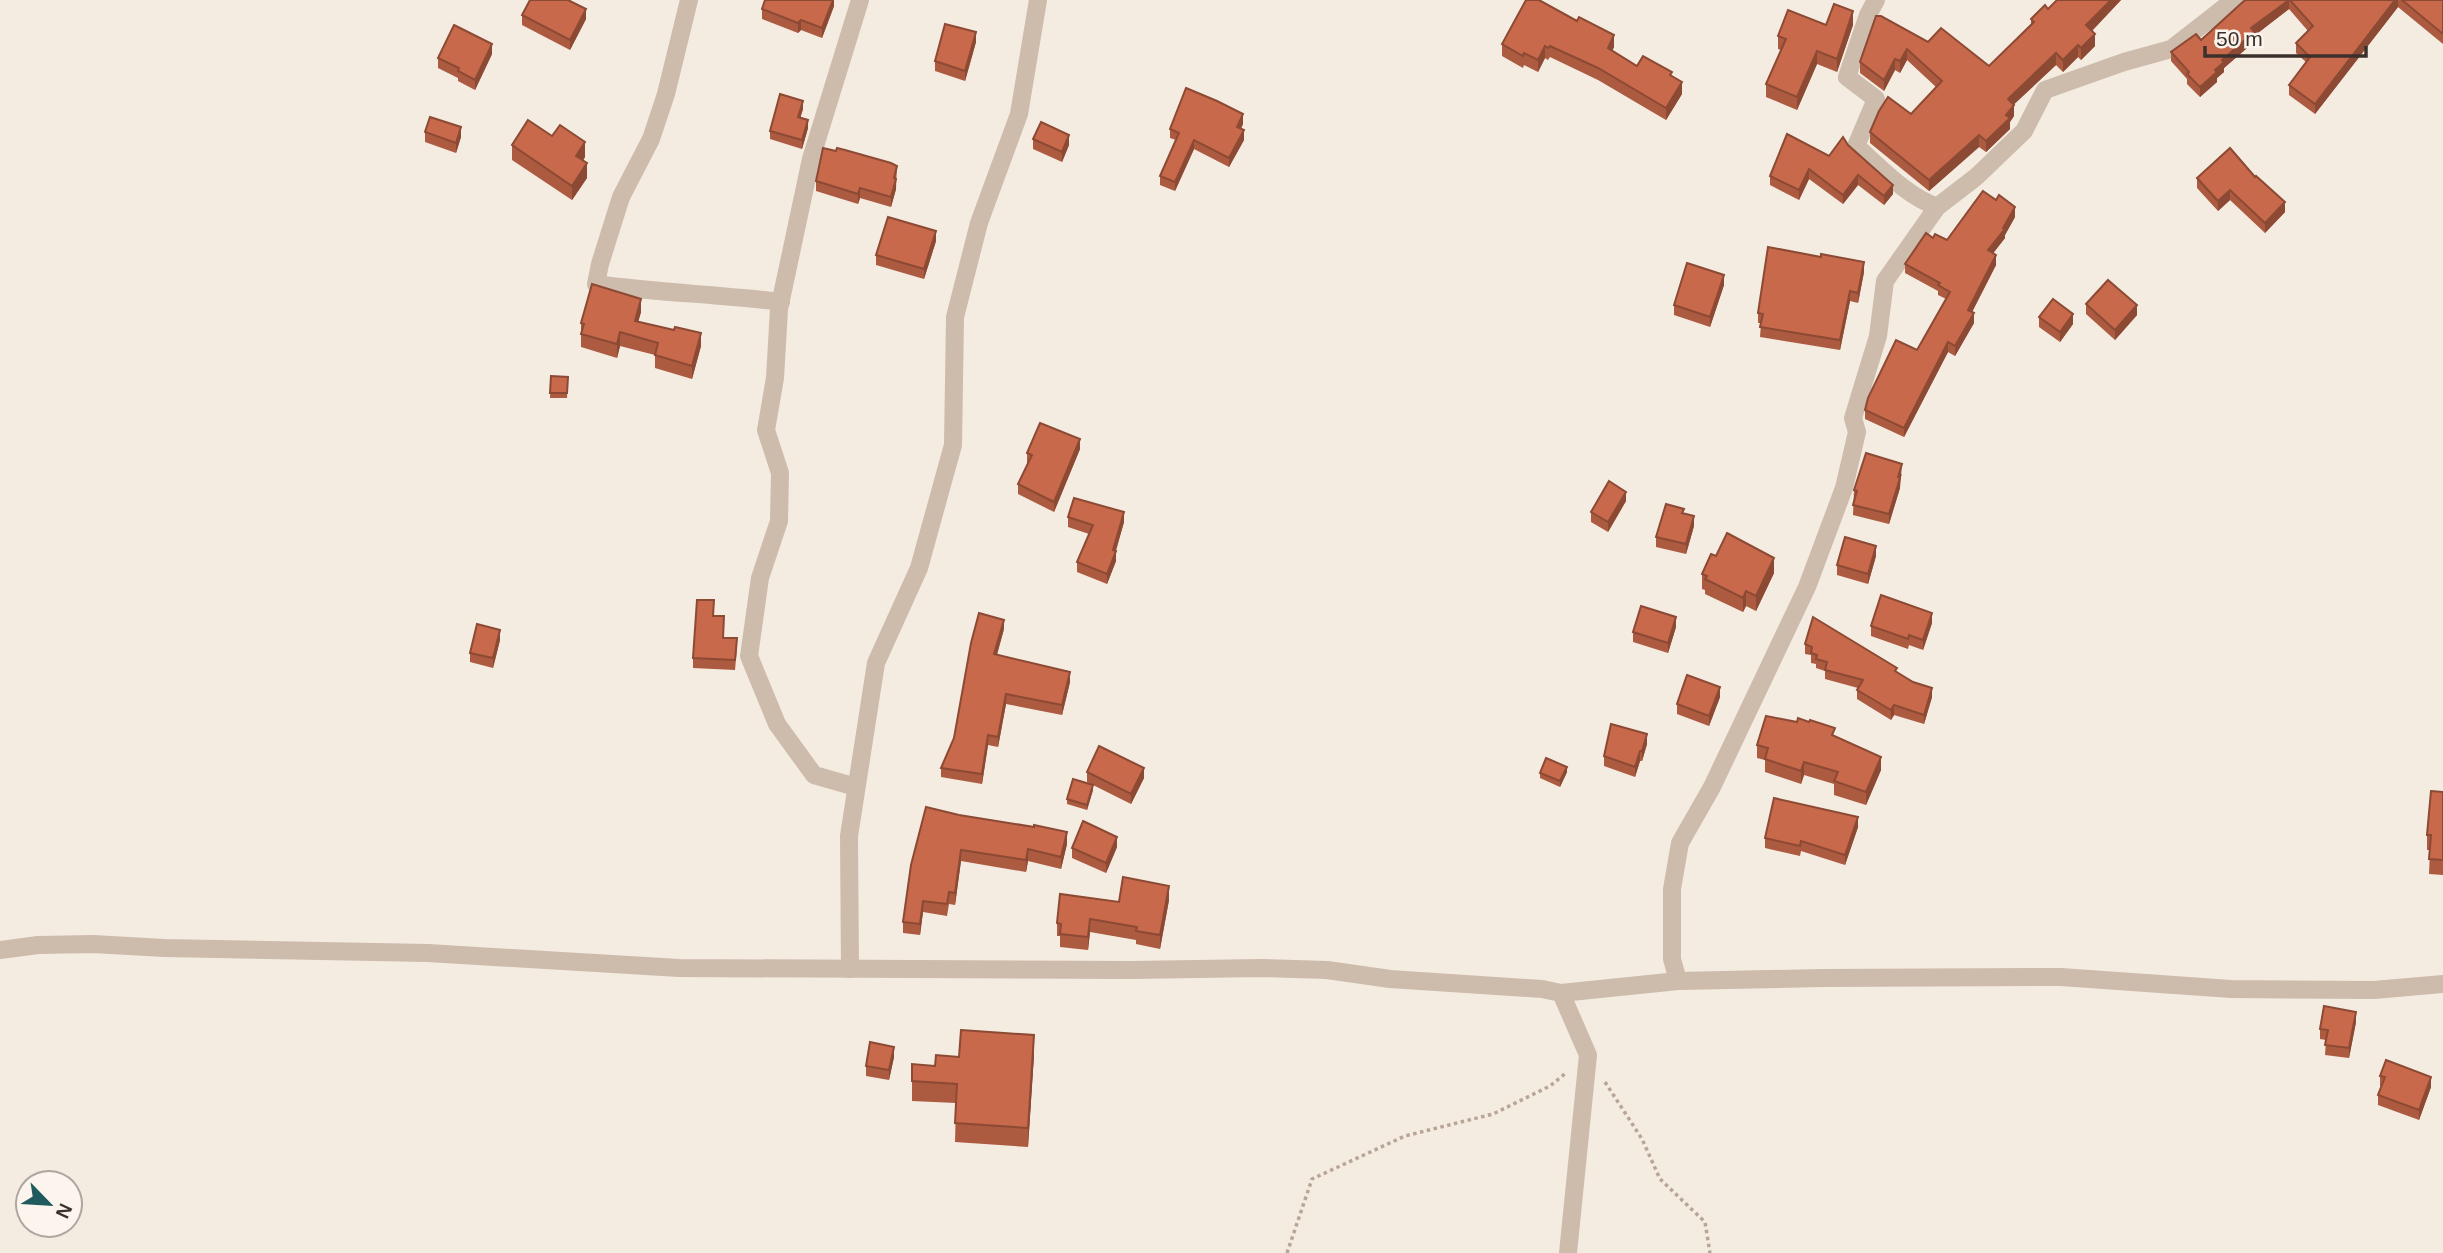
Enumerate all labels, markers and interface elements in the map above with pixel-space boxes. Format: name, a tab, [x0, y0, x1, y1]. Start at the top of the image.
scale bar	[2205, 14, 2366, 58]
text: 50 m	[2216, 27, 2263, 50]
north arrow	[14, 1169, 84, 1239]
text: N	[52, 1200, 76, 1222]

